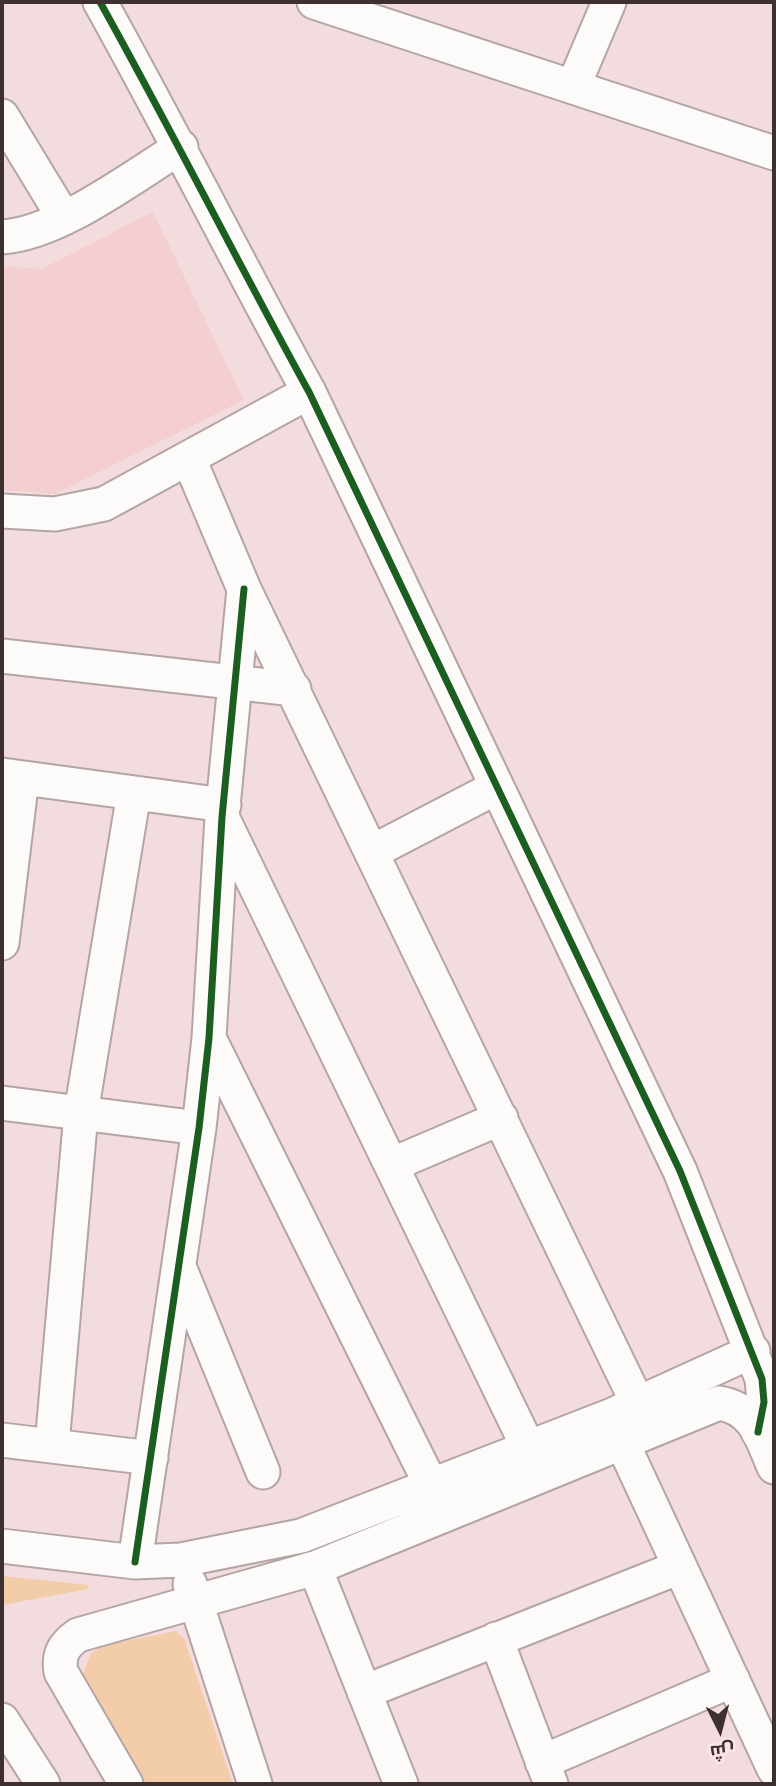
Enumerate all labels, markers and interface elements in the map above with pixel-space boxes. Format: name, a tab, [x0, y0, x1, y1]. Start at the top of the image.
north arrow	[685, 1695, 755, 1765]
text: ش	[709, 1737, 736, 1766]

